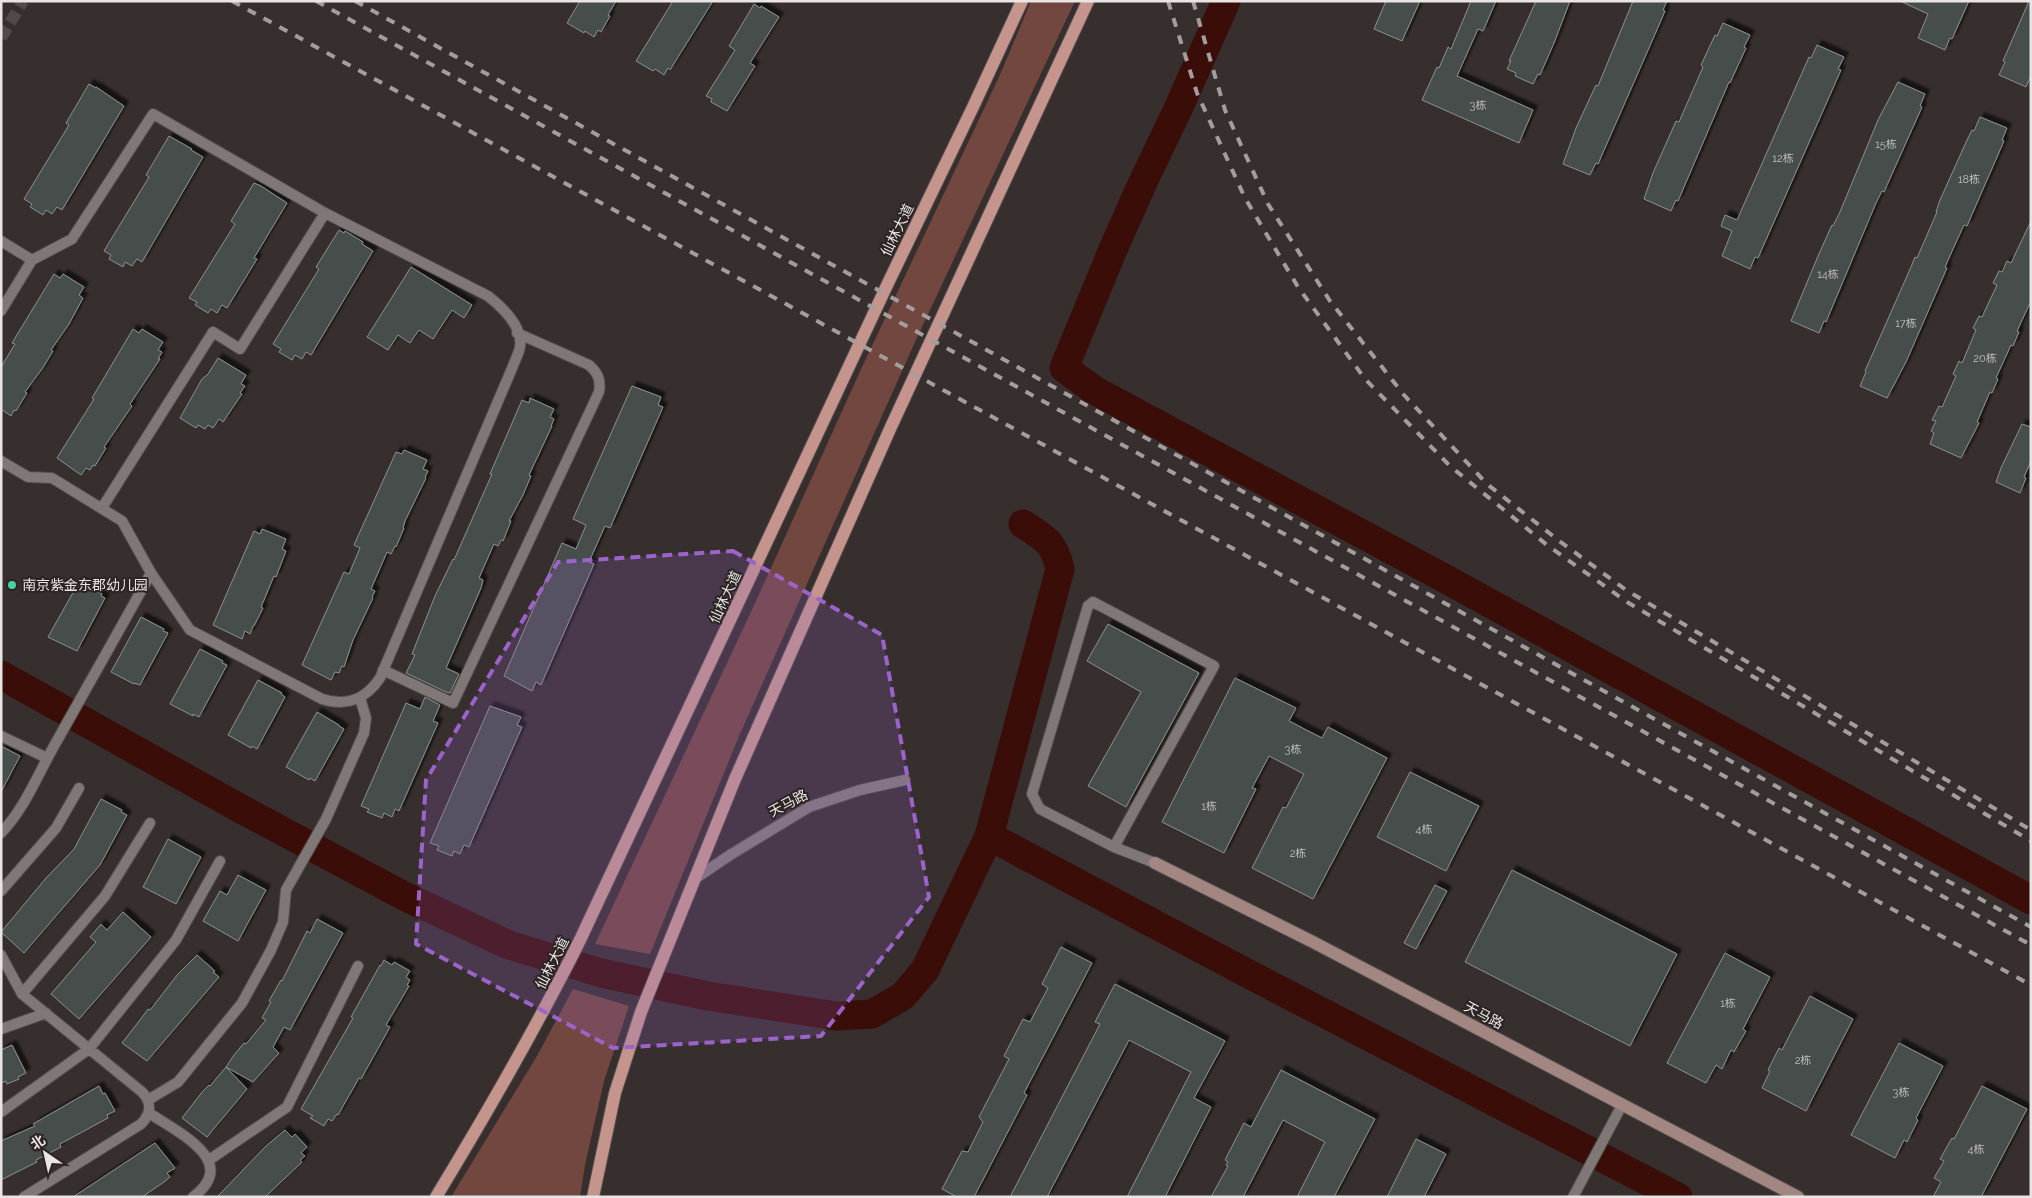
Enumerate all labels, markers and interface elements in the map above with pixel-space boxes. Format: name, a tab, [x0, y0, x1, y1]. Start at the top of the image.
house number: 3栋	[1470, 99, 1486, 112]
house number: 15栋	[1875, 138, 1897, 151]
house number: 12栋	[1772, 152, 1794, 165]
house number: 18栋	[1958, 173, 1980, 186]
street label: 仙林大道	[878, 201, 916, 259]
house number: 14栋	[1817, 268, 1839, 281]
house number: 17栋	[1895, 317, 1917, 330]
house number: 20栋	[1973, 352, 1997, 365]
street label: 仙林大道	[706, 568, 744, 626]
place label: 南京紫金东郡幼儿园	[22, 577, 148, 593]
marker: 南京紫金东郡幼儿园	[6, 579, 18, 591]
house number: 3栋	[1285, 743, 1301, 756]
street label: 天马路	[766, 786, 810, 820]
house number: 1栋	[1201, 800, 1217, 813]
house number: 4栋	[1415, 823, 1433, 836]
house number: 2栋	[1290, 847, 1306, 860]
street label: 仙林大道	[532, 934, 572, 992]
house number: 1栋	[1720, 997, 1736, 1010]
street label: 天马路	[1462, 998, 1506, 1032]
house number: 2栋	[1795, 1054, 1811, 1067]
house number: 3栋	[1893, 1086, 1909, 1099]
north arrow	[20, 1128, 70, 1178]
text: 北	[27, 1132, 48, 1153]
house number: 4栋	[1967, 1143, 1985, 1156]

